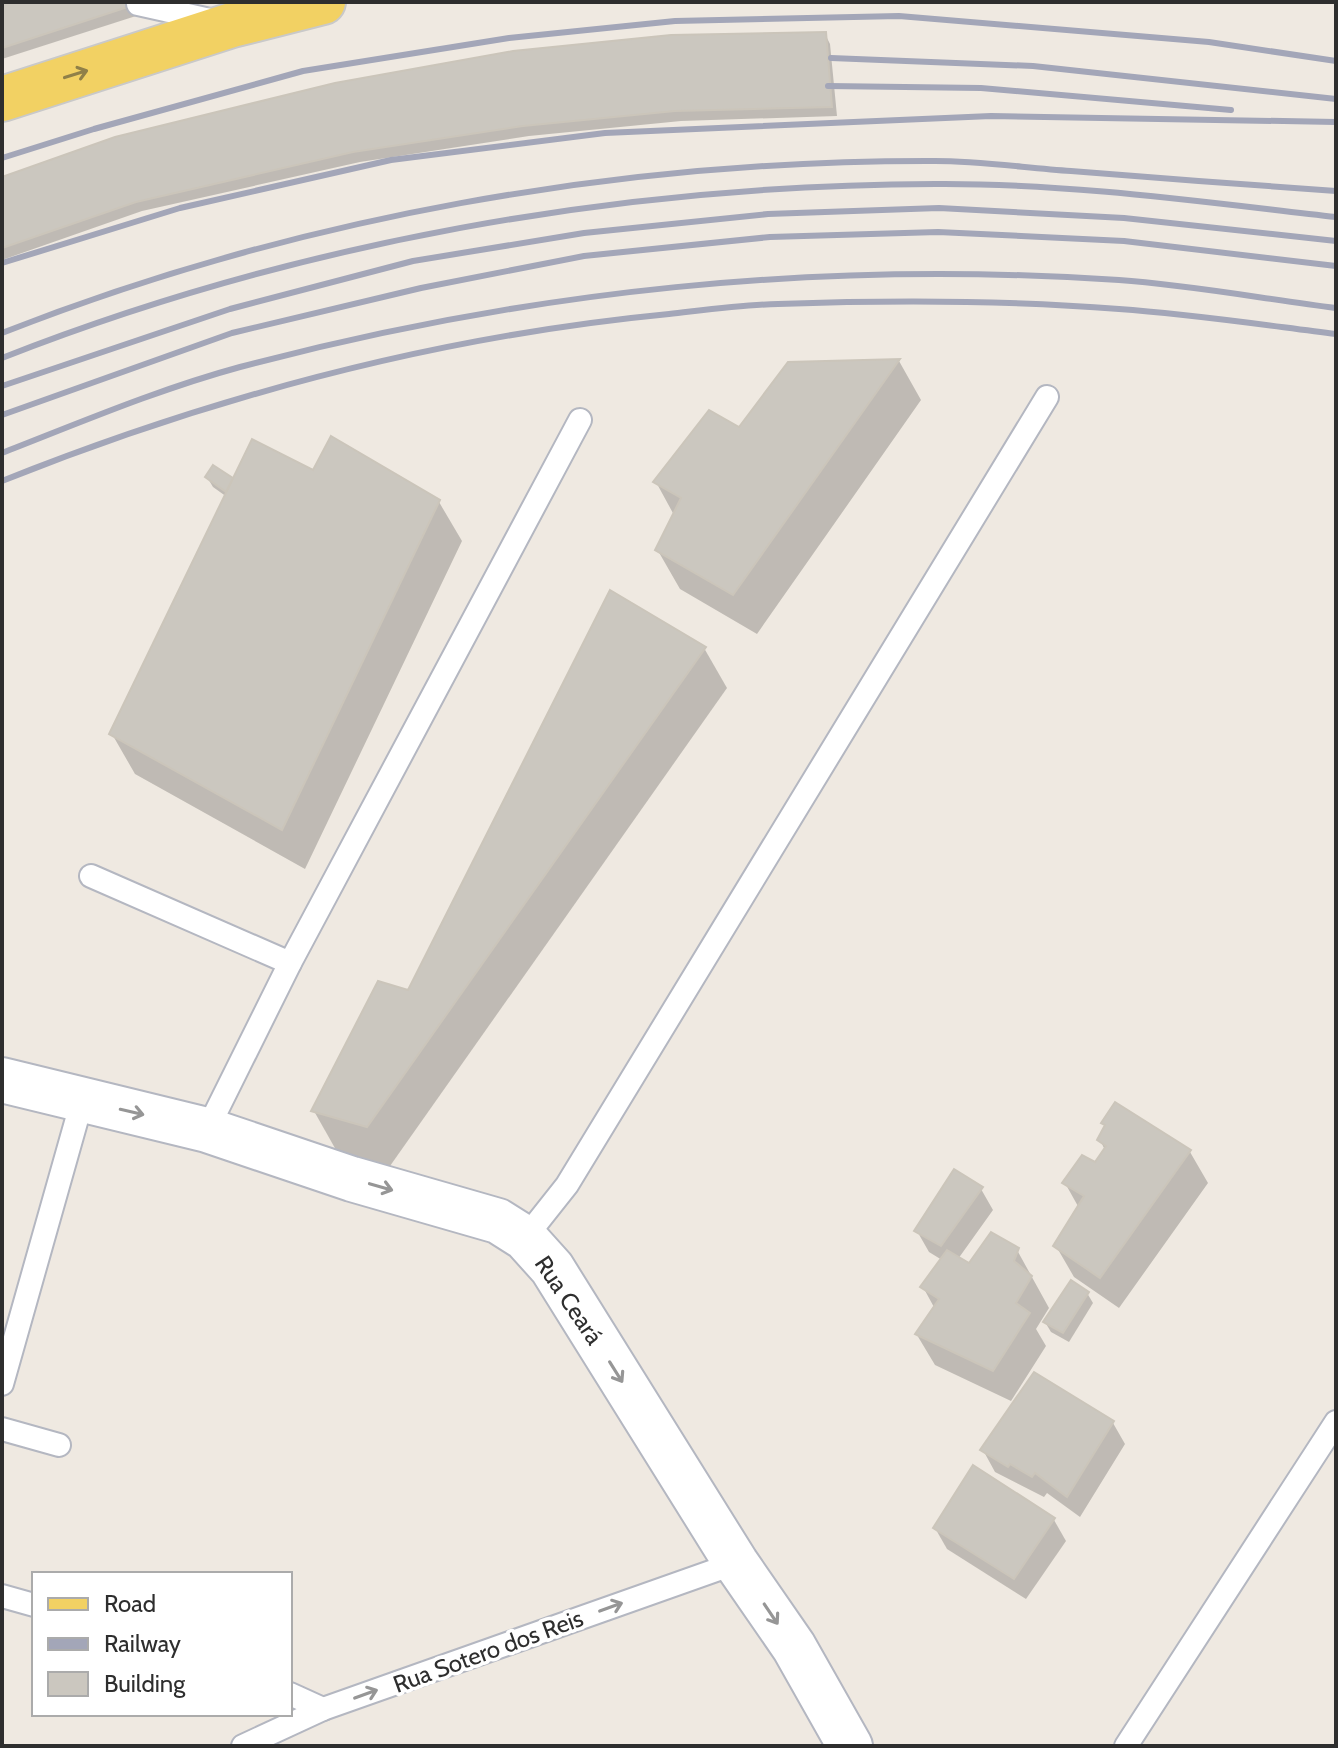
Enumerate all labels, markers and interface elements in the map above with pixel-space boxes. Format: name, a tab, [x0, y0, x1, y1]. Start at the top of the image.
one-way arrow	[63, 66, 88, 80]
one-way arrow	[119, 1106, 144, 1121]
one-way arrow	[367, 1180, 393, 1195]
street label: Rua Ceará	[529, 1250, 609, 1350]
one-way arrow	[608, 1360, 625, 1382]
legend	[32, 1572, 292, 1716]
text: Road	[104, 1589, 156, 1618]
one-way arrow	[598, 1599, 623, 1613]
street label: Rua Sotero dos Reis	[389, 1603, 587, 1699]
one-way arrow	[763, 1603, 779, 1625]
text: Railway	[104, 1629, 181, 1658]
text: Building	[104, 1669, 186, 1698]
one-way arrow	[353, 1686, 378, 1700]

